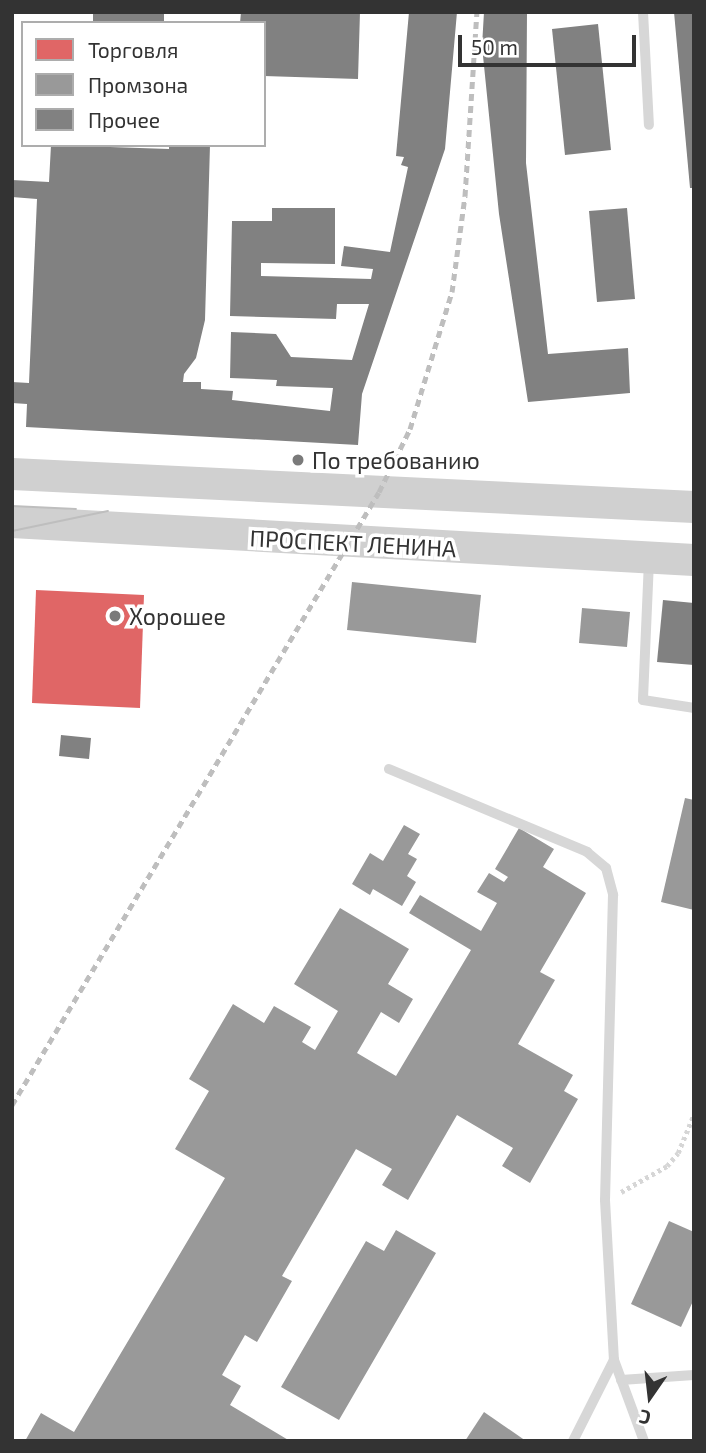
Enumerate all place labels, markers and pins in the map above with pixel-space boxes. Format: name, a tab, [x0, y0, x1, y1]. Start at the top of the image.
place label: По требованию	[312, 446, 480, 474]
marker: По требованию	[290, 452, 306, 468]
place label: Хорошее	[129, 602, 226, 630]
marker: Хорошее	[107, 608, 123, 624]

